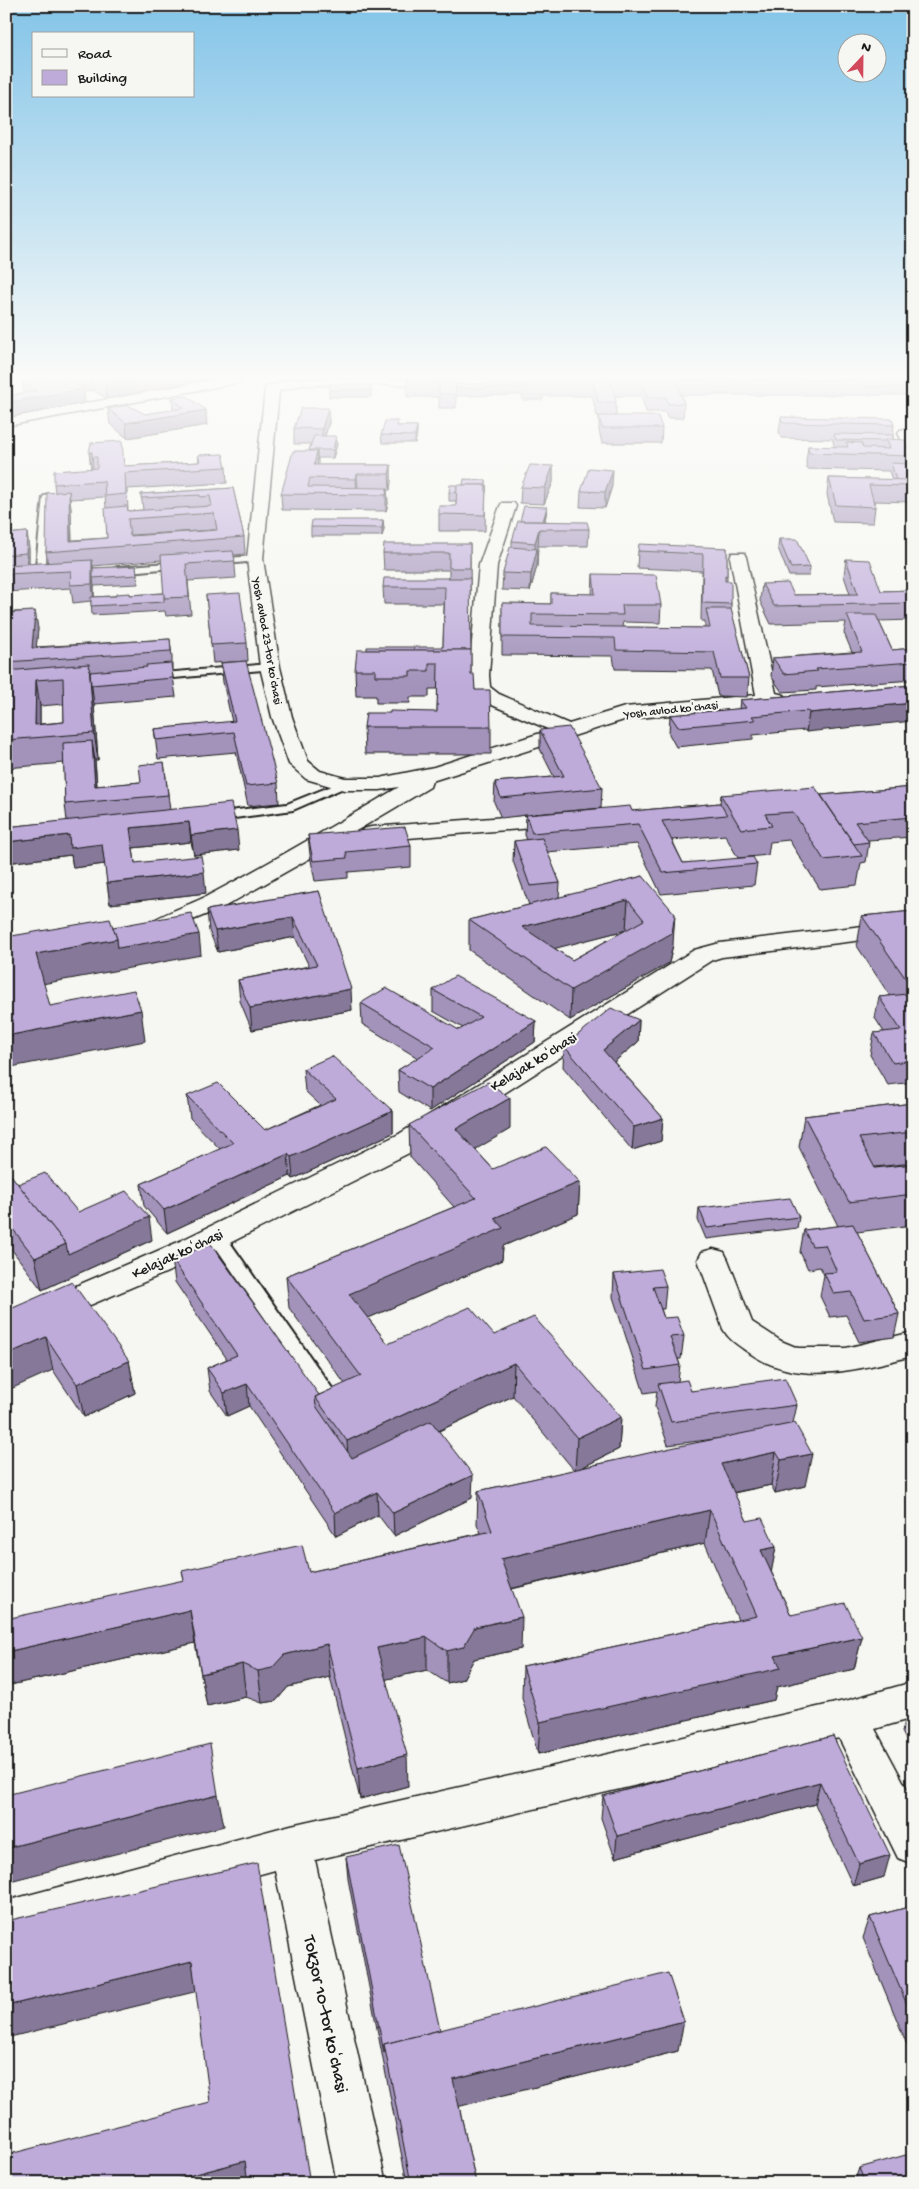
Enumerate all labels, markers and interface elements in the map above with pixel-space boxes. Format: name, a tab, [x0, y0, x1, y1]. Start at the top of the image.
legend	[32, 32, 195, 98]
north arrow	[836, 32, 886, 82]
text: N	[859, 39, 873, 58]
text: Road	[78, 46, 112, 64]
text: Building	[77, 70, 127, 88]
street label: Yosh avlod 23-tor koʻchasi	[248, 576, 285, 706]
street label: Yosh avlod koʻchasi	[622, 698, 719, 723]
street label: Kelajak koʻchasi	[487, 1029, 581, 1096]
street label: Kelajak koʻchasi	[129, 1226, 226, 1284]
street label: Tokzor 10-tor koʻchasi	[297, 1933, 352, 2095]

